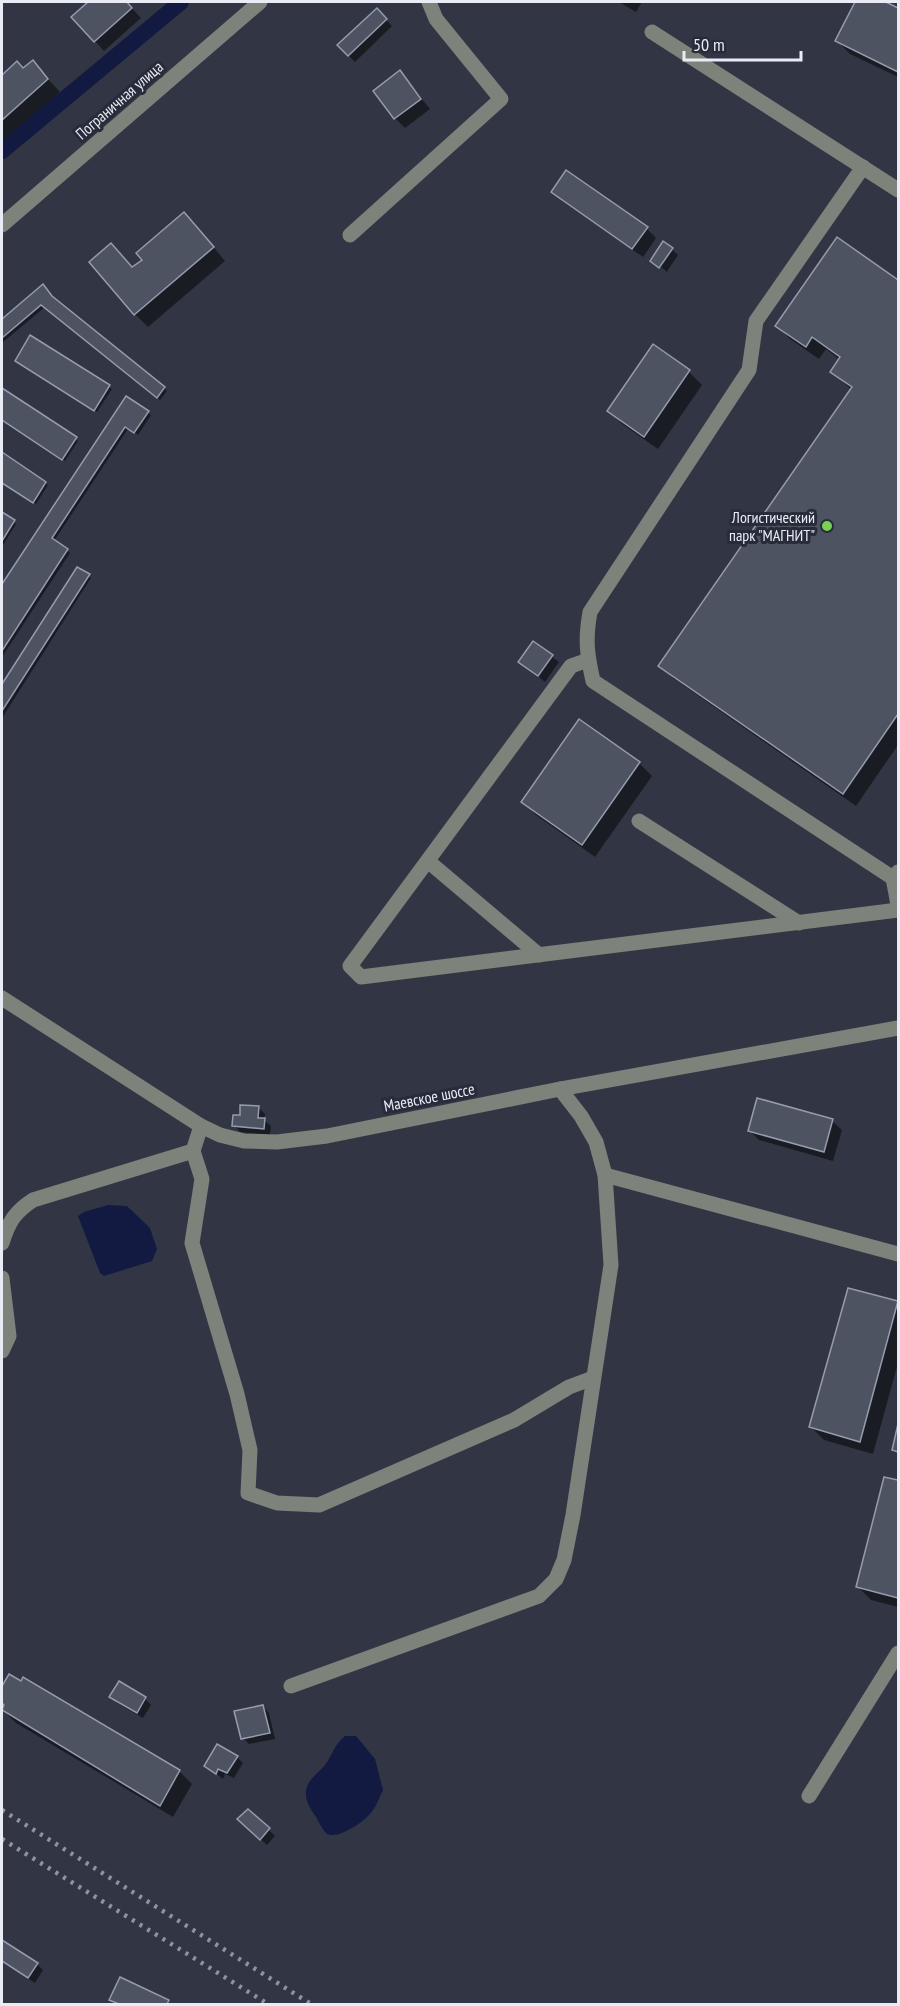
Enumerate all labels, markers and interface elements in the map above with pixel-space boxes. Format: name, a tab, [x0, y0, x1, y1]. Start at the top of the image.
scale bar	[684, 24, 801, 62]
text: 50 m	[693, 33, 725, 56]
street label: Пограничная улица	[71, 57, 167, 143]
place label: Логистический парк "МАГНИТ"	[729, 507, 815, 545]
marker: Логистический парк "МАГНИТ"	[820, 519, 834, 533]
street label: Маевское шоссе	[382, 1078, 476, 1116]

